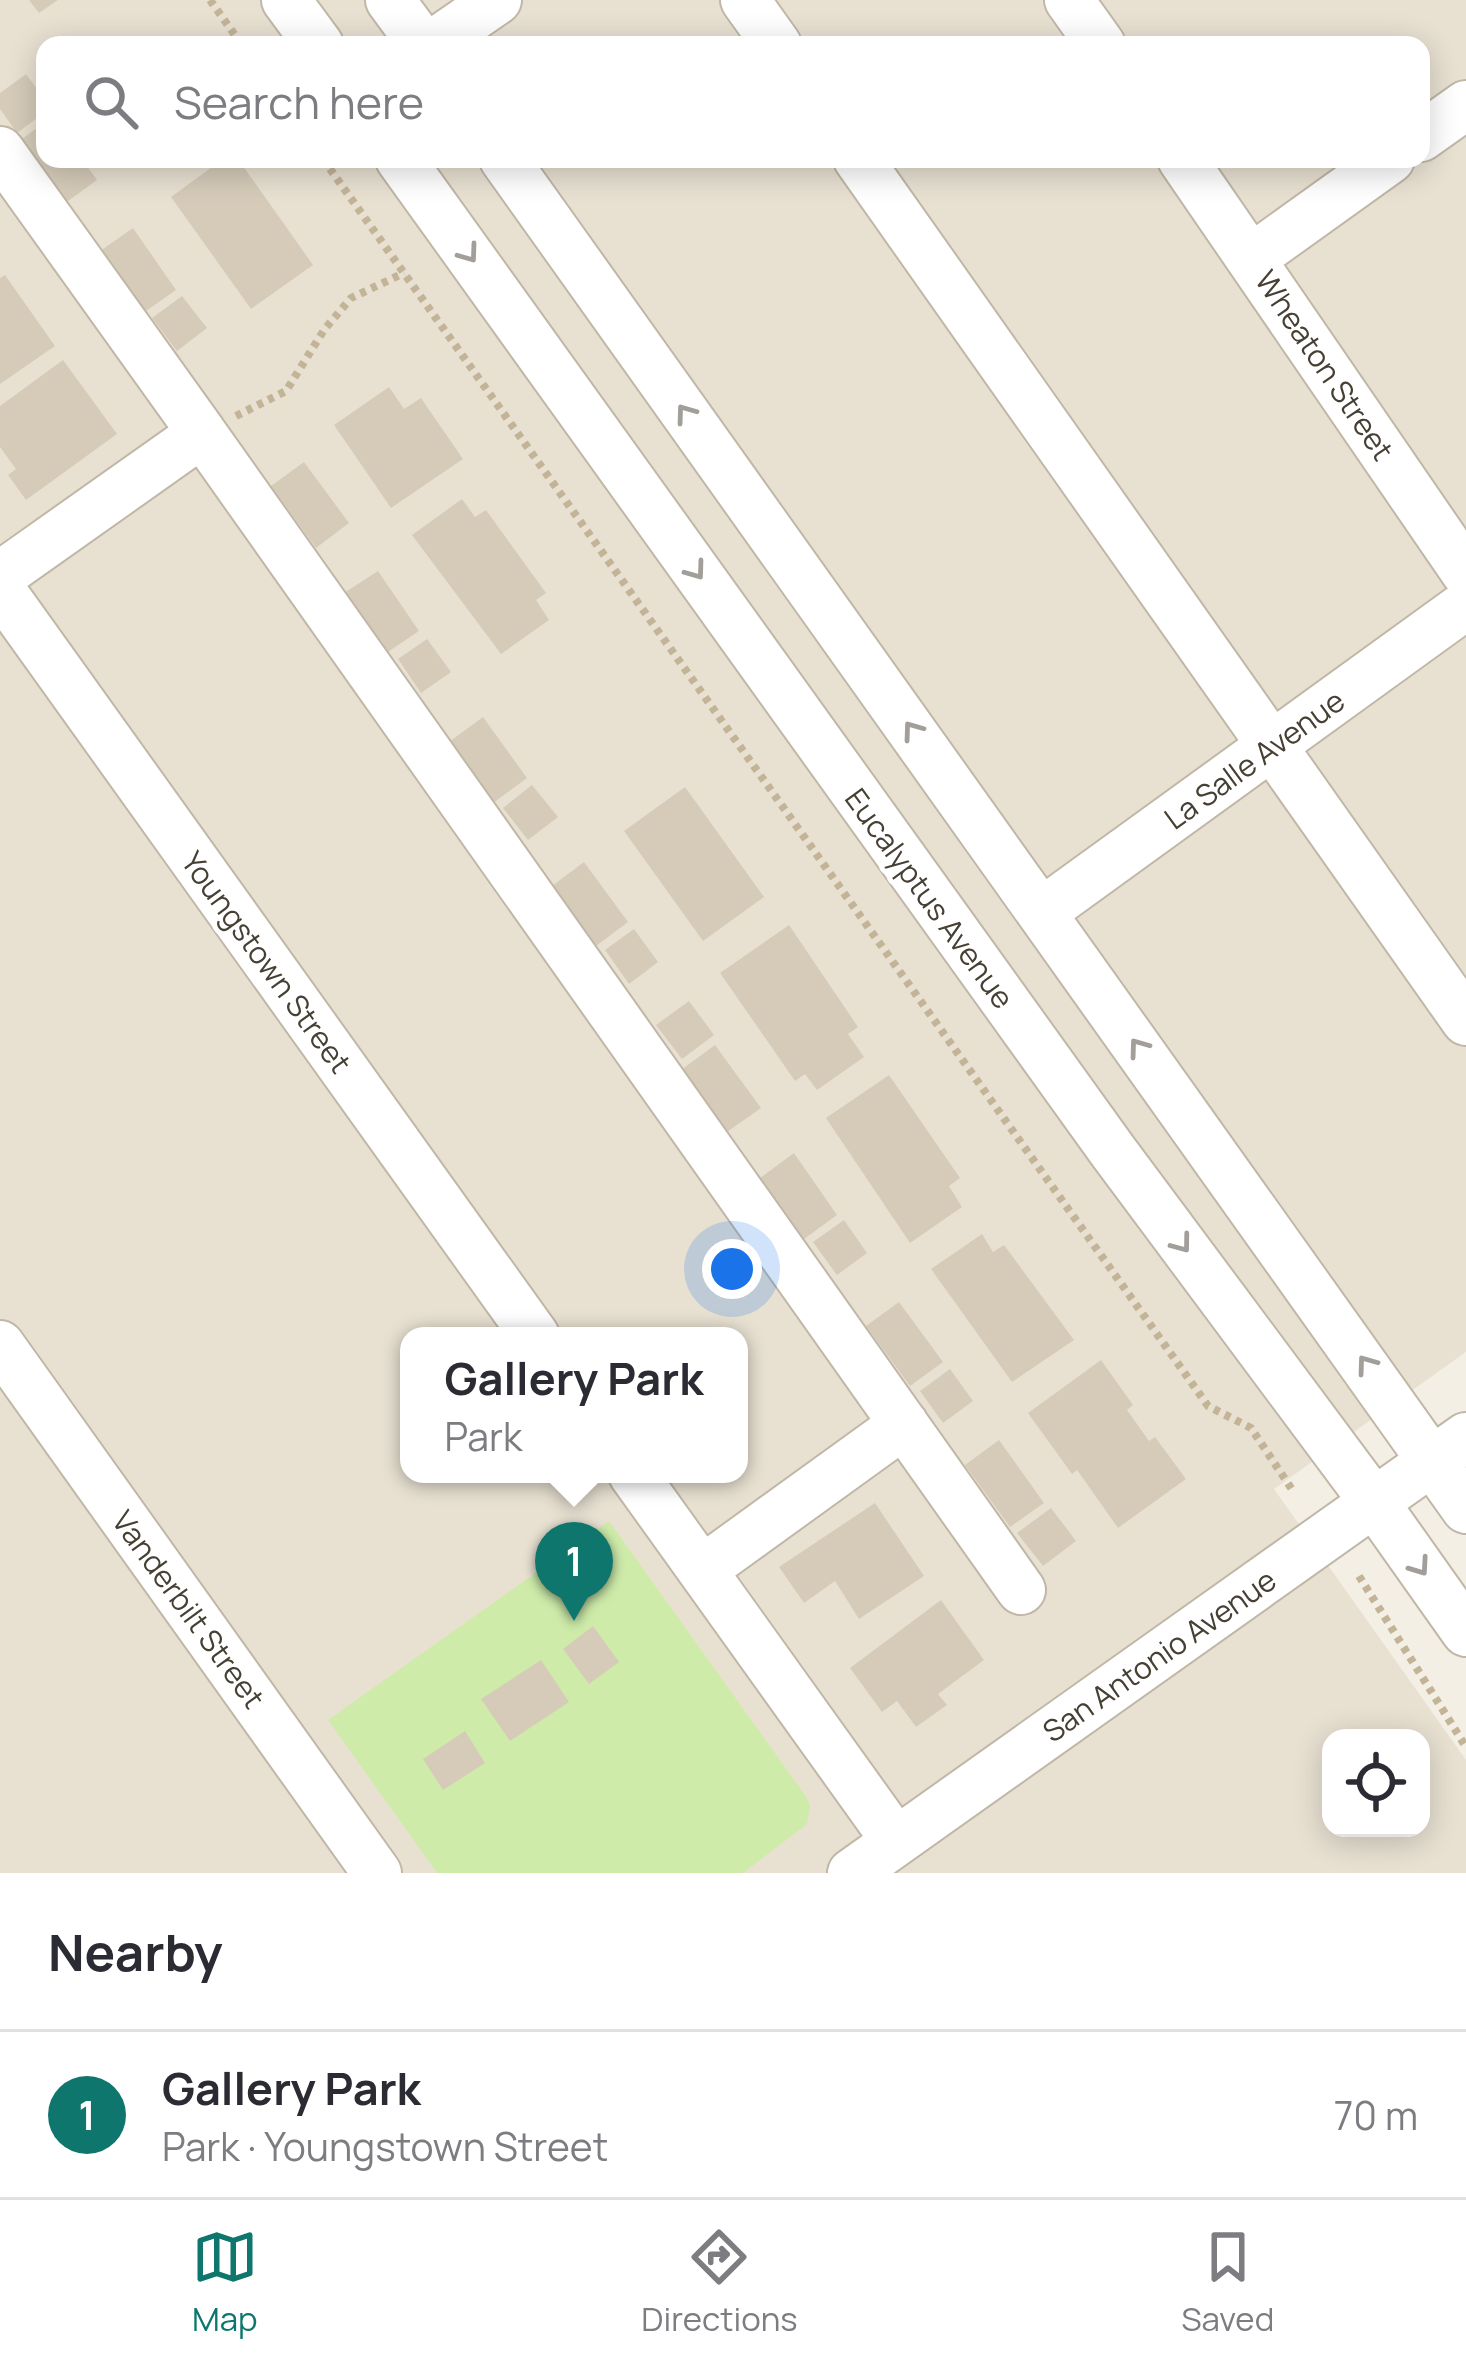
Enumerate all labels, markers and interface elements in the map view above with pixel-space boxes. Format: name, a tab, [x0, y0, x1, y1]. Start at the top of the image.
search box	[36, 36, 1430, 168]
icon: search	[78, 69, 144, 135]
text: Search here	[174, 71, 424, 133]
one-way arrow	[454, 241, 476, 262]
street label: Wheaton Street	[1246, 262, 1404, 468]
one-way arrow	[677, 404, 699, 426]
one-way arrow	[682, 558, 704, 580]
street label: La Salle Avenue	[1156, 680, 1352, 838]
one-way arrow	[904, 722, 926, 743]
street label: Eucalyptus Avenue	[836, 780, 1024, 1016]
street label: Youngstown Street	[173, 843, 361, 1081]
one-way arrow	[1131, 1039, 1153, 1060]
one-way arrow	[1167, 1231, 1189, 1252]
your location	[702, 1239, 762, 1299]
popup	[400, 1327, 748, 1483]
text: Gallery Park	[445, 1347, 703, 1409]
one-way arrow	[1358, 1356, 1380, 1377]
text: Park	[445, 1409, 522, 1463]
street label: Vanderbilt Street	[103, 1502, 275, 1716]
pin: 1	[535, 1522, 613, 1621]
one-way arrow	[1406, 1554, 1428, 1576]
street label: San Antonio Avenue	[1034, 1559, 1284, 1751]
map controls	[1322, 1729, 1430, 1837]
button: locate	[1322, 1729, 1430, 1837]
text: Nearby	[48, 1917, 223, 1986]
text: Gallery Park	[162, 2057, 421, 2119]
text: 1	[78, 2088, 96, 2142]
text: 70 m	[1334, 2088, 1418, 2142]
text: Park · Youngstown Street	[162, 2119, 608, 2173]
tab: Map	[192, 2224, 258, 2341]
tab: Directions	[641, 2224, 798, 2341]
tab: Saved	[1181, 2224, 1274, 2341]

